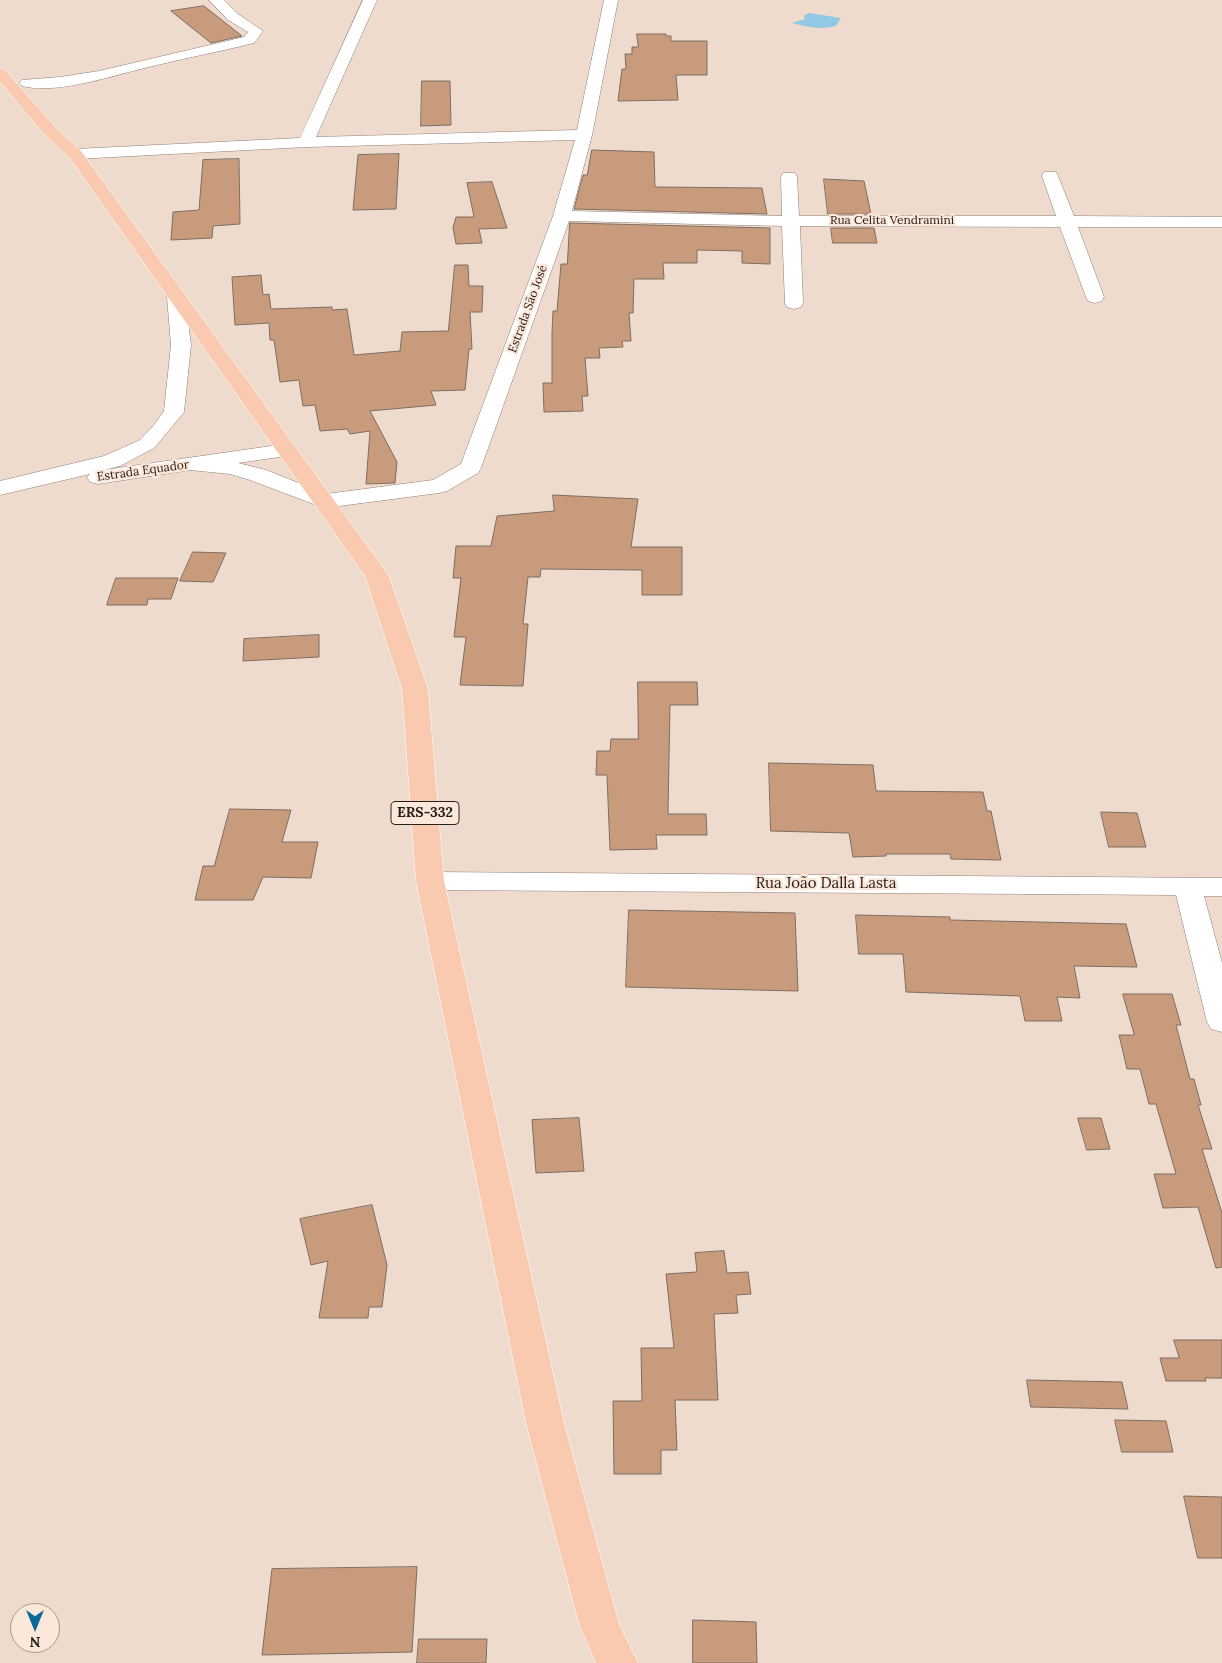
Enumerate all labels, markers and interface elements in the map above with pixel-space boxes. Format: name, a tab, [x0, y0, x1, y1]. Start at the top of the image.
street label: Rua Celita Vendramini	[830, 214, 954, 228]
street label: Estrada São José	[505, 263, 551, 355]
street label: Estrada Equador	[96, 457, 190, 485]
road number: ERS-332	[391, 801, 459, 824]
street label: Rua João Dalla Lasta	[756, 875, 896, 893]
north arrow	[10, 1603, 60, 1653]
text: N	[30, 1633, 40, 1651]

